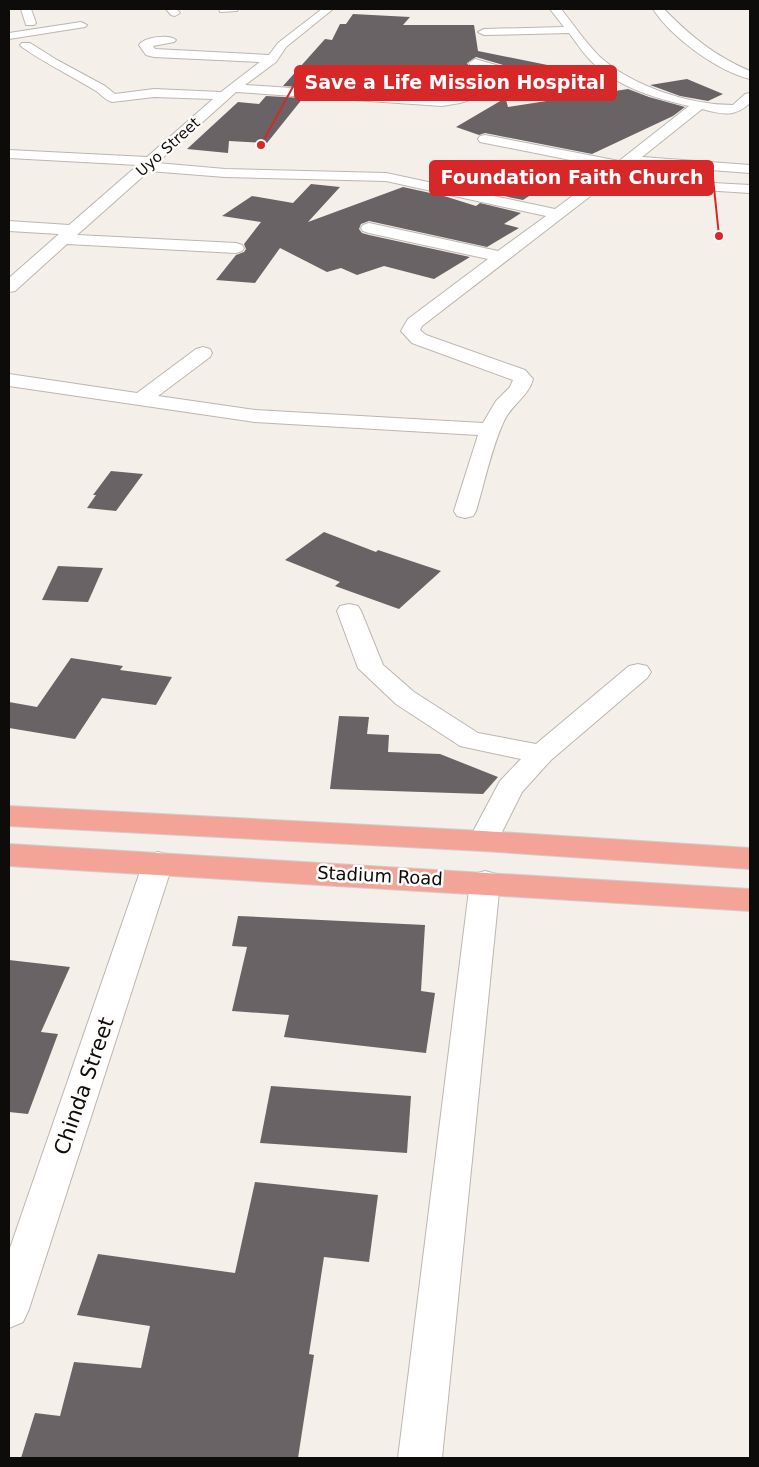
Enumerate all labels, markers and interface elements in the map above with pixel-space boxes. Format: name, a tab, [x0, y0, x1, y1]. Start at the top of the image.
callout: Save a Life Mission Hospital	[295, 66, 616, 100]
text: Save a Life Mission Hospital	[305, 71, 605, 93]
street label: Uyo Street	[132, 114, 204, 180]
callout: Foundation Faith Church	[430, 161, 713, 195]
text: Foundation Faith Church	[440, 166, 704, 188]
street label: Stadium Road	[317, 862, 443, 889]
street label: Chinda Street	[49, 1014, 119, 1158]

